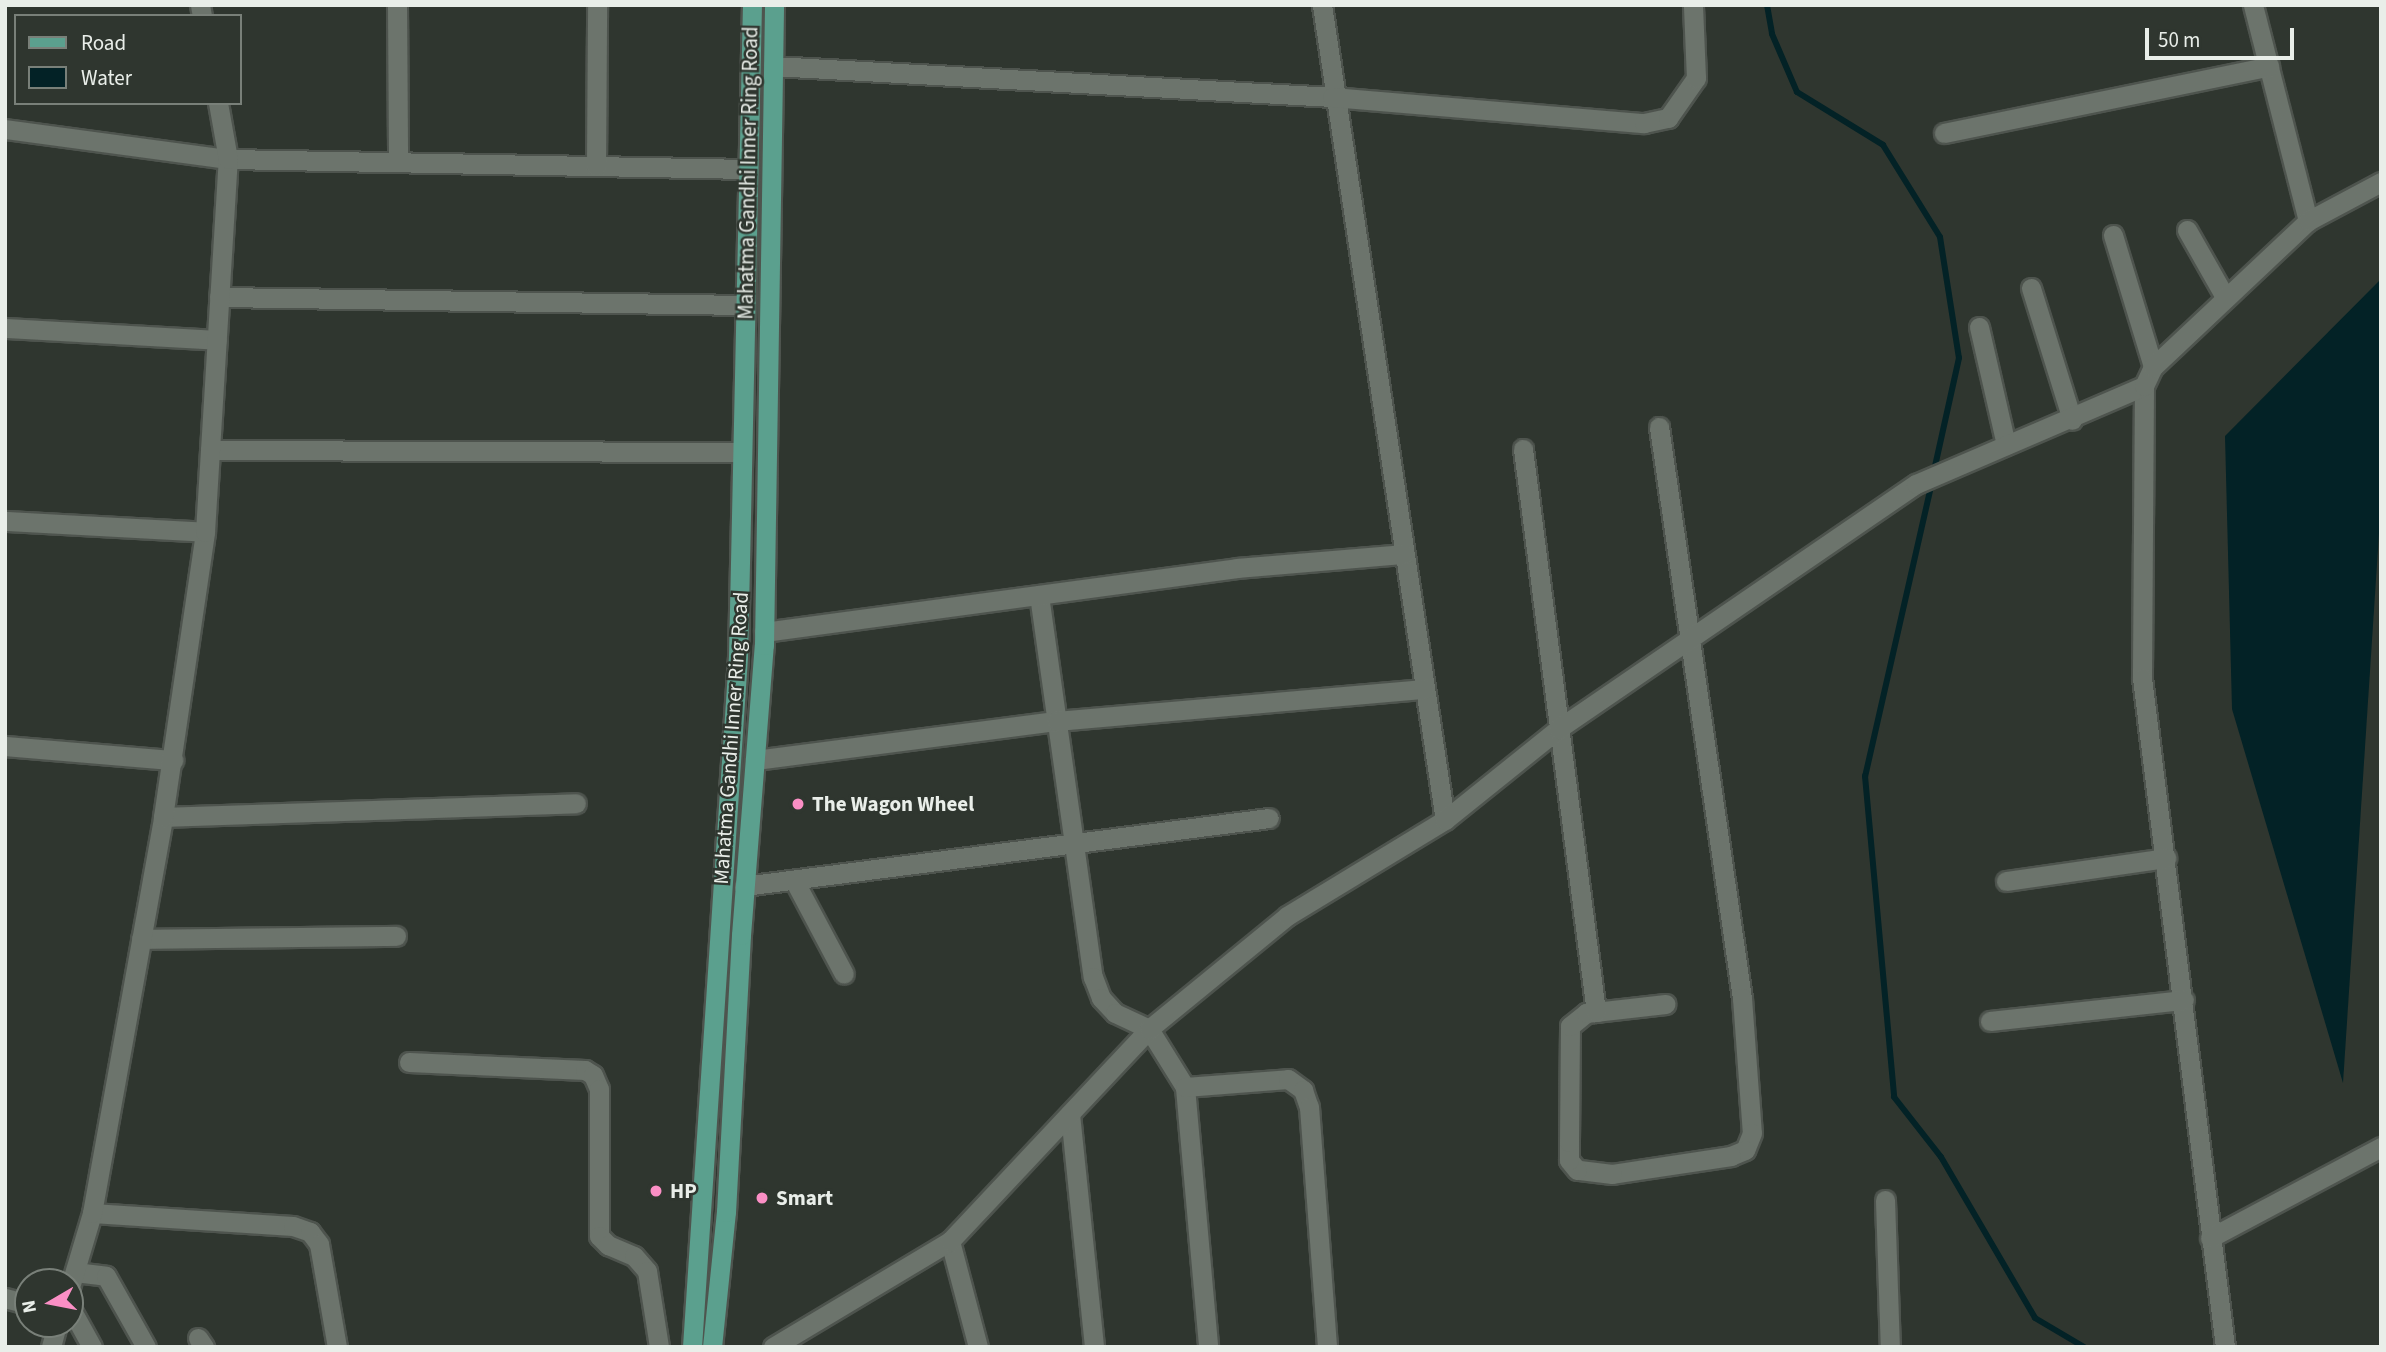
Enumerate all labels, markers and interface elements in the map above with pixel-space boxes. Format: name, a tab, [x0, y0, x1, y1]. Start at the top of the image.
legend	[14, 14, 242, 105]
scale bar	[2148, 14, 2297, 58]
text: 50 m	[2158, 25, 2200, 55]
street label: Mahatma Gandhi Inner Ring Road	[733, 26, 763, 320]
text: Road	[81, 28, 126, 58]
text: Water	[81, 63, 132, 93]
street label: Mahatma Gandhi Inner Ring Road	[708, 591, 754, 885]
place label: The Wagon Wheel	[812, 791, 974, 817]
marker: The Wagon Wheel	[790, 796, 806, 812]
place label: HP	[670, 1178, 697, 1204]
marker: HP	[648, 1183, 664, 1199]
place label: Smart	[776, 1185, 833, 1211]
marker: Smart	[754, 1190, 770, 1206]
north arrow	[14, 1268, 84, 1338]
text: N	[15, 1298, 44, 1315]

